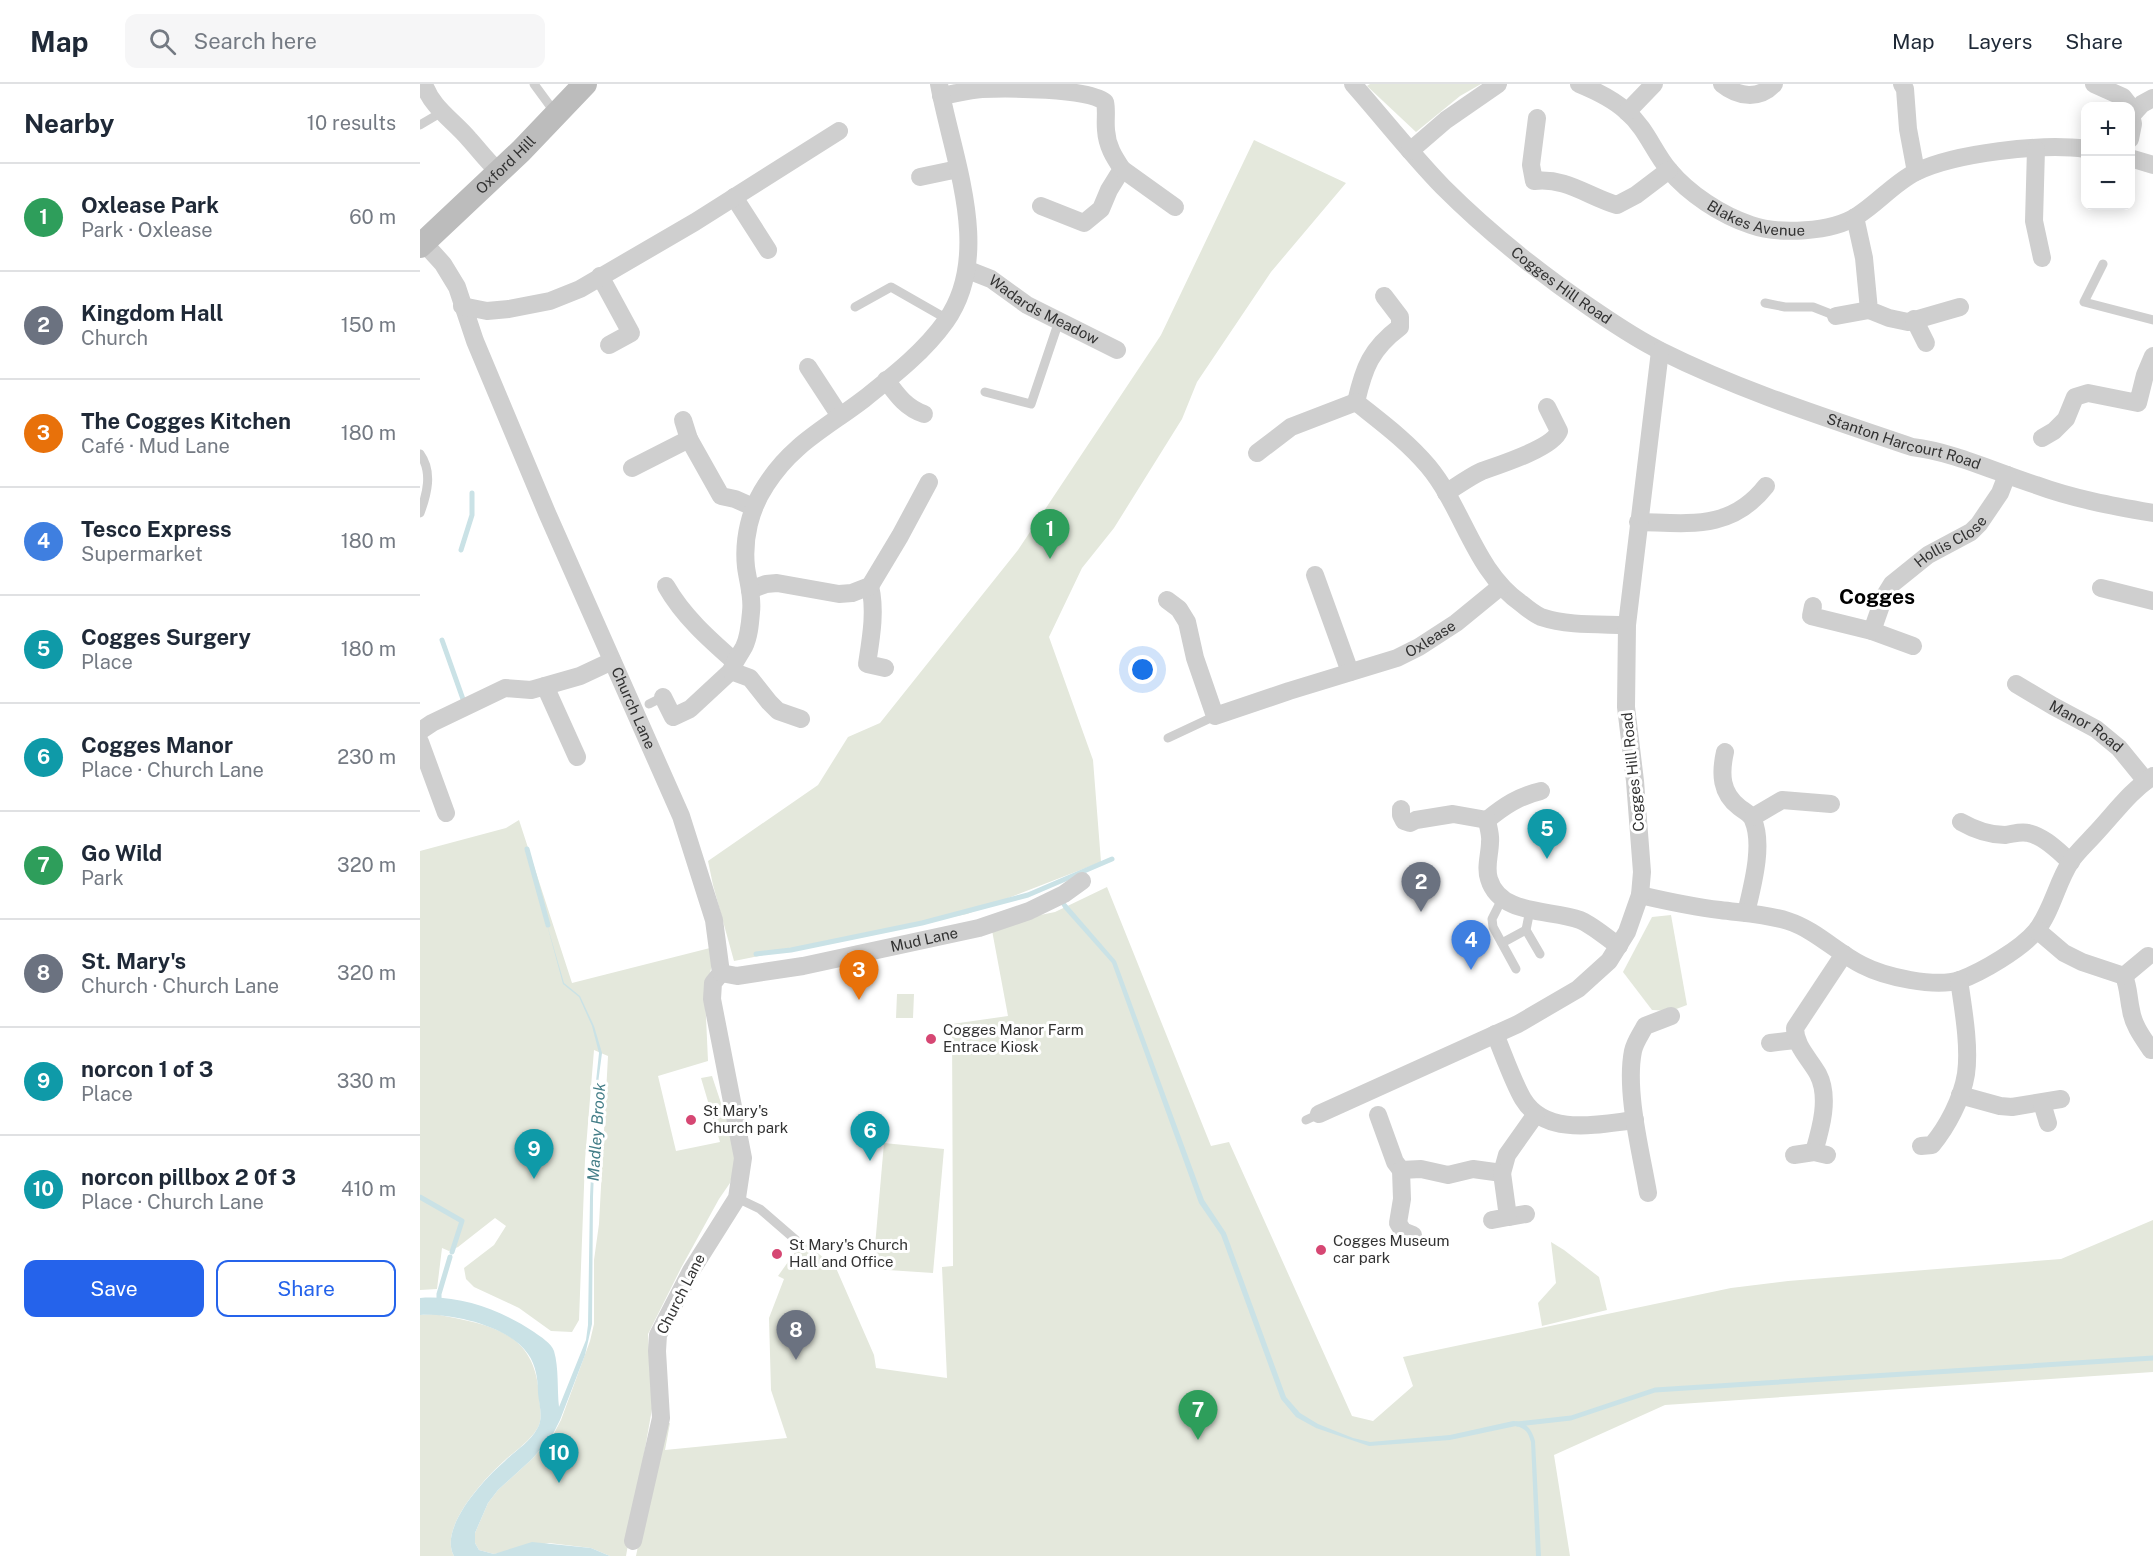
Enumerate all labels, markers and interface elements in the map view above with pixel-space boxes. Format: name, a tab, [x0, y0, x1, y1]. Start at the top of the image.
search box	[125, 14, 545, 68]
text: Map	[30, 25, 89, 58]
icon: search	[146, 25, 179, 58]
text: Search here	[194, 28, 317, 54]
text: Map	[1892, 29, 1935, 54]
text: Layers	[1968, 29, 2032, 54]
text: Share	[2065, 29, 2123, 54]
map controls	[2081, 102, 2135, 210]
button: +	[2081, 102, 2135, 156]
text: Nearby	[24, 108, 114, 139]
text: 10 results	[307, 111, 396, 135]
street label: Oxford Hill	[472, 132, 539, 197]
button: −	[2081, 156, 2135, 210]
text: Oxlease Park	[81, 192, 219, 218]
street label: Blakes Avenue	[1704, 196, 1805, 239]
text: 1	[39, 205, 48, 229]
text: 60 m	[349, 205, 396, 229]
text: Park · Oxlease	[81, 218, 213, 242]
street label: Cogges Hill Road	[1508, 243, 1615, 327]
street label: Wadards Meadow	[986, 271, 1102, 348]
text: Kingdom Hall	[81, 300, 224, 326]
text: 2	[37, 313, 50, 337]
text: 150 m	[341, 313, 396, 337]
text: Church	[81, 326, 148, 350]
text: The Cogges Kitchen	[81, 408, 291, 434]
street label: Stanton Harcourt Road	[1825, 410, 1983, 473]
text: 3	[37, 421, 50, 445]
text: 180 m	[341, 421, 396, 445]
text: Café · Mud Lane	[81, 434, 230, 458]
pin: 1	[1030, 510, 1070, 559]
street label: Hollis Close	[1911, 513, 1990, 571]
text: Tesco Express	[81, 516, 232, 542]
text: 4	[37, 529, 50, 553]
text: 180 m	[341, 529, 396, 553]
text: Supermarket	[81, 542, 203, 566]
district label: Cogges	[1839, 584, 1915, 609]
street label: Oxlease	[1402, 617, 1459, 661]
text: Cogges Surgery	[81, 624, 251, 650]
text: 5	[37, 637, 50, 661]
text: 180 m	[341, 637, 396, 661]
text: Place	[81, 650, 133, 674]
your location	[1128, 655, 1157, 684]
street label: Church Lane	[608, 664, 659, 752]
street label: Manor Road	[2047, 697, 2126, 756]
street label: Cogges Hill Road	[1618, 712, 1647, 833]
text: Cogges Manor	[81, 732, 233, 758]
text: 6	[37, 745, 50, 769]
text: 230 m	[337, 745, 396, 769]
text: Place · Church Lane	[81, 758, 264, 782]
pin: 5	[1528, 810, 1566, 859]
text: Go Wild	[81, 840, 162, 866]
text: 7	[37, 853, 50, 877]
text: 320 m	[337, 853, 396, 877]
pin: 2	[1402, 862, 1440, 912]
text: Park	[81, 866, 124, 890]
pin: 4	[1452, 920, 1490, 970]
street label: Mud Lane	[889, 924, 959, 955]
text: St. Mary's	[81, 948, 186, 974]
pin: 3	[840, 950, 878, 1000]
text: 8	[37, 961, 50, 985]
text: 320 m	[337, 961, 396, 985]
text: Church · Church Lane	[81, 974, 279, 998]
place label: Cogges Manor Farm Entrace Kiosk	[943, 1021, 1084, 1055]
marker: Cogges Manor Farm Entrace Kiosk	[924, 1032, 938, 1046]
text: norcon 1 of 3	[81, 1056, 213, 1082]
text: 9	[37, 1069, 50, 1093]
text: 330 m	[337, 1069, 396, 1093]
text: Place	[81, 1082, 133, 1106]
water label: Madley Brook	[584, 1082, 609, 1182]
place label: St Mary's Church park	[703, 1102, 788, 1136]
pin: 6	[850, 1112, 890, 1161]
marker: St Mary's Church park	[684, 1113, 698, 1127]
pin: 9	[514, 1130, 554, 1179]
text: norcon pillbox 2 0f 3	[81, 1164, 296, 1190]
text: 10	[33, 1177, 54, 1201]
text: 410 m	[341, 1177, 396, 1201]
text: Place · Church Lane	[81, 1190, 264, 1214]
place label: Cogges Museum car park	[1333, 1232, 1449, 1266]
place label: St Mary's Church Hall and Office	[789, 1236, 908, 1270]
marker: Cogges Museum car park	[1314, 1243, 1328, 1257]
marker: St Mary's Church Hall and Office	[770, 1247, 784, 1261]
street label: Church Lane	[653, 1251, 708, 1337]
button: Save	[24, 1260, 204, 1317]
button: Share	[216, 1260, 396, 1317]
pin: 8	[776, 1310, 815, 1360]
pin: 7	[1178, 1390, 1218, 1440]
pin: 10	[540, 1434, 578, 1483]

